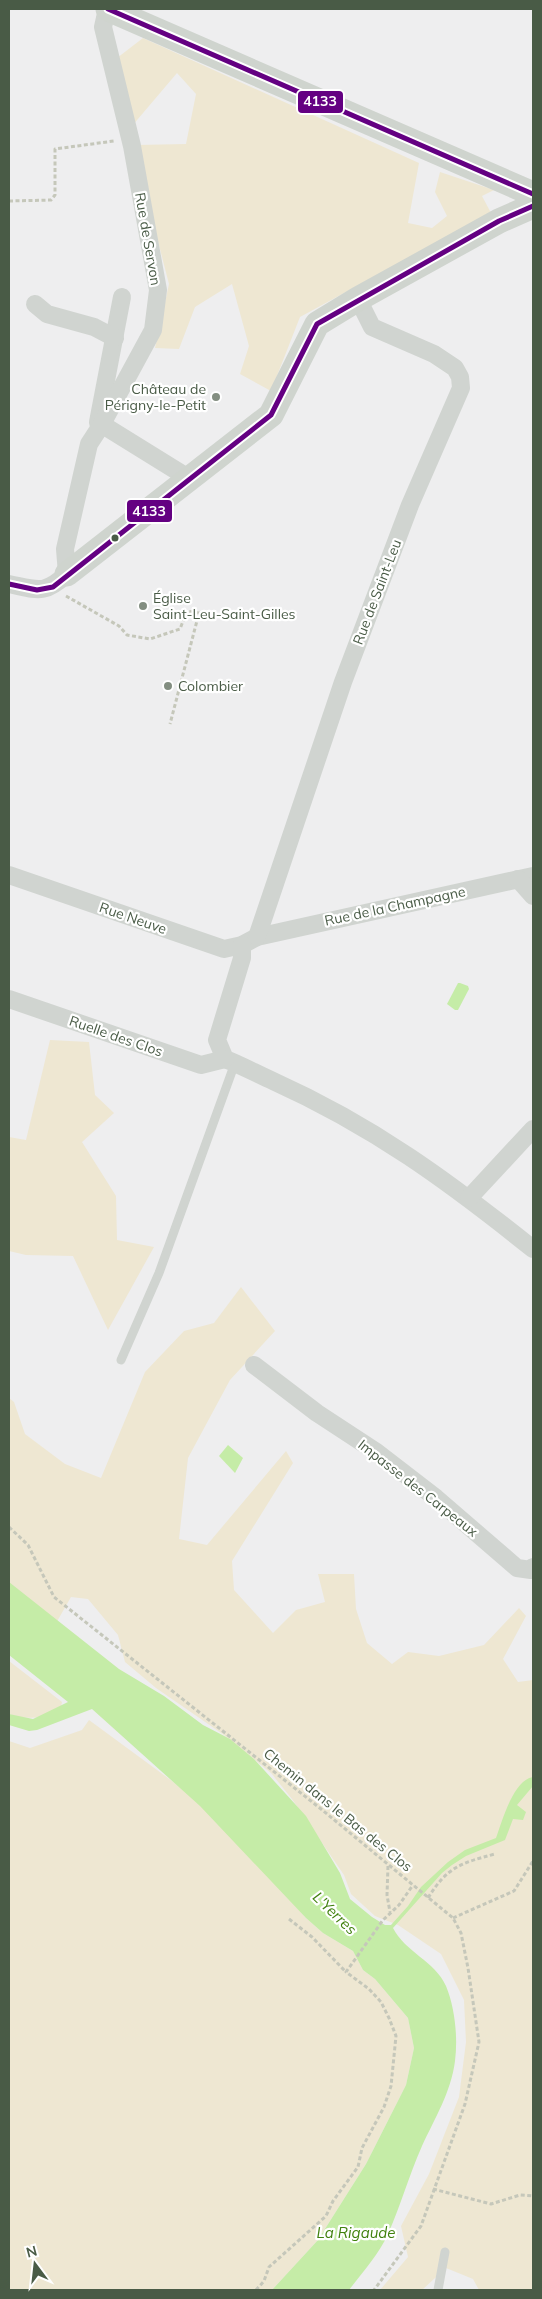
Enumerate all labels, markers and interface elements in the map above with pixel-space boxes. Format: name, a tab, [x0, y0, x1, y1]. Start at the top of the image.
line badge: 4133	[297, 90, 344, 114]
text: 4133	[303, 92, 337, 110]
street label: Rue de Servon	[131, 191, 165, 287]
place label: Château de Périgny-le-Petit	[105, 380, 206, 414]
marker: Château de Périgny-le-Petit	[210, 391, 222, 403]
line badge: 4133	[126, 499, 173, 523]
text: 4133	[132, 502, 166, 520]
unlabelled marker	[110, 533, 120, 543]
street label: Rue de Saint-Leu	[349, 537, 405, 647]
place label: Église Saint-Leu-Saint-Gilles	[153, 589, 296, 623]
marker: Église Saint-Leu-Saint-Gilles	[137, 600, 149, 612]
place label: Colombier	[178, 677, 244, 695]
marker: Colombier	[162, 680, 174, 692]
street label: Rue de la Champagne	[323, 882, 467, 930]
street label: Rue Neuve	[97, 898, 169, 938]
street label: Ruelle des Clos	[67, 1012, 165, 1060]
street label: Impasse des Carpeaux	[354, 1436, 482, 1541]
street label: Chemin dans le Bas des Clos	[260, 1744, 416, 1876]
water label: L'Yerres	[309, 1887, 361, 1939]
water label: La Rigaude	[317, 2223, 395, 2242]
north arrow	[10, 2239, 60, 2289]
text: N	[24, 2241, 39, 2262]

